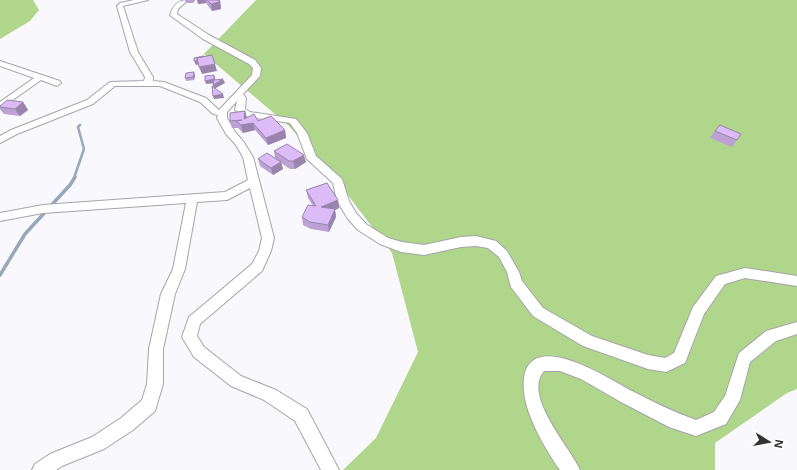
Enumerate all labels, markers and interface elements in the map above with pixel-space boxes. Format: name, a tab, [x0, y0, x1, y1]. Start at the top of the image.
north arrow	[749, 422, 789, 462]
text: N	[771, 438, 788, 450]

